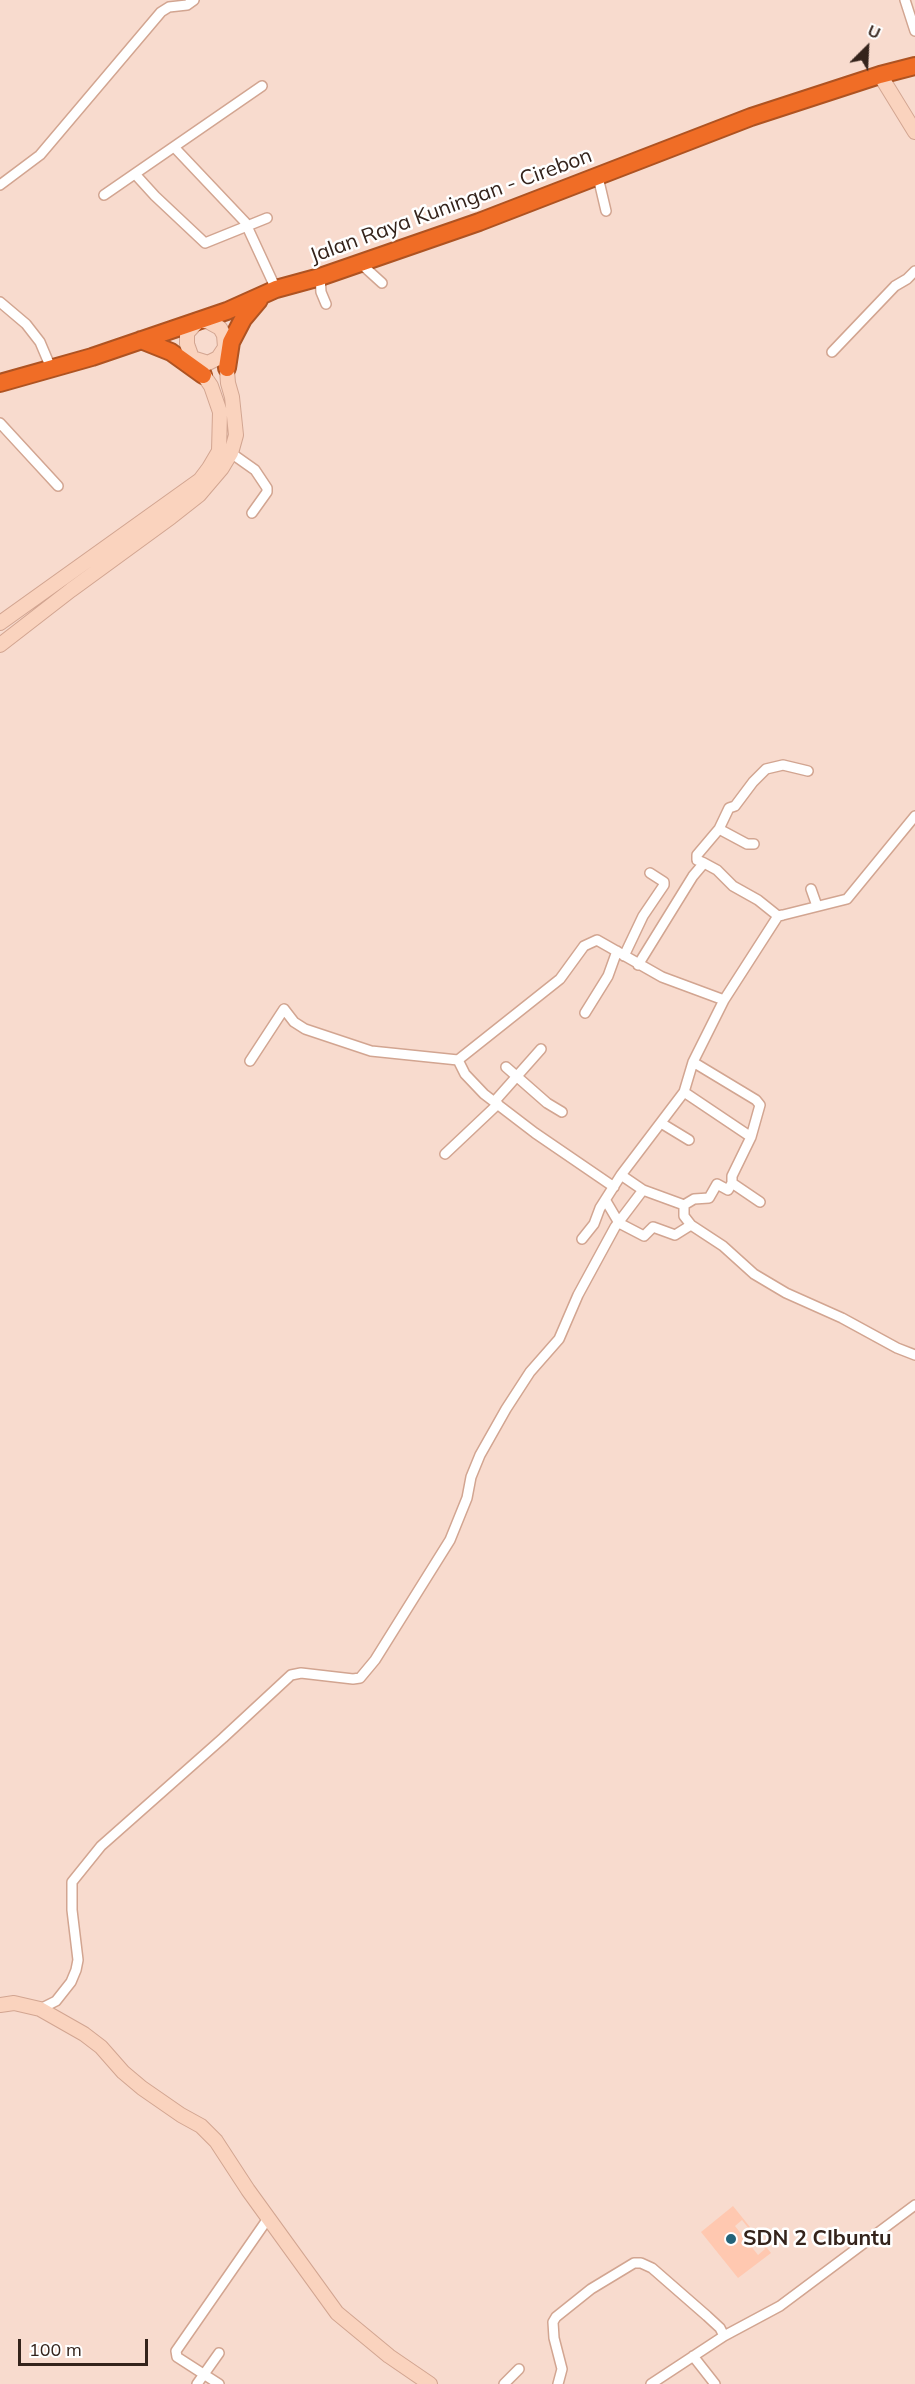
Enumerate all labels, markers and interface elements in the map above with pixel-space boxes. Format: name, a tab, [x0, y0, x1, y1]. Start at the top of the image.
north arrow	[837, 18, 897, 78]
text: U	[865, 20, 884, 43]
street label: Jalan Raya Kuningan - Cirebon	[306, 143, 596, 269]
place label: SDN 2 CIbuntu	[743, 2226, 892, 2252]
marker: SDN 2 CIbuntu	[724, 2232, 738, 2246]
scale bar	[21, 2327, 152, 2365]
text: 100 m	[29, 2338, 82, 2361]

